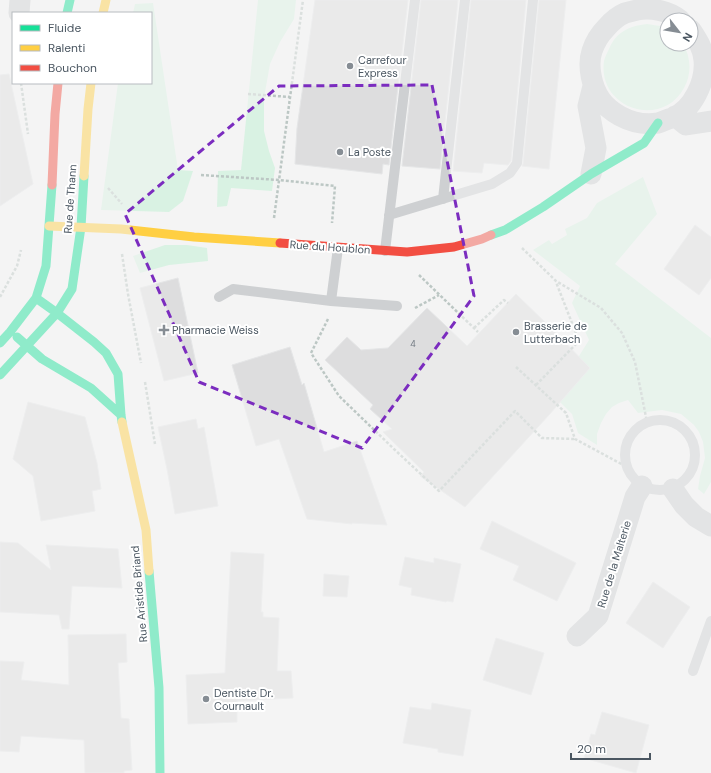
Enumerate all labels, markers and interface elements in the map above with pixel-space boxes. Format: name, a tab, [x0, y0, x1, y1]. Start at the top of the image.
legend	[12, 12, 152, 84]
north arrow	[659, 12, 699, 52]
text: Fluide	[48, 20, 81, 36]
text: N	[680, 30, 696, 44]
text: Ralenti	[48, 40, 86, 56]
place label: Carrefour Express	[358, 53, 406, 80]
text: Bouchon	[48, 60, 97, 76]
marker: Carrefour Express	[345, 61, 355, 71]
place label: La Poste	[348, 145, 391, 159]
marker: La Poste	[335, 147, 345, 157]
street label: Rue de Thann	[61, 164, 79, 234]
street label: Rue du Houblon	[289, 237, 371, 257]
place label: Brasserie de Lutterbach	[524, 319, 587, 346]
place label: Pharmacie Weiss	[172, 323, 259, 337]
marker: Pharmacie Weiss	[159, 325, 169, 335]
marker: Brasserie de Lutterbach	[511, 327, 521, 337]
house number: 4	[410, 338, 416, 350]
street label: Rue de la Malterie	[594, 519, 634, 609]
street label: Rue Aristide Briand	[128, 545, 150, 643]
place label: Dentiste Dr. Cournault	[214, 686, 273, 713]
marker: Dentiste Dr. Cournault	[201, 694, 211, 704]
scale bar	[571, 735, 650, 761]
text: 20 m	[577, 741, 606, 757]

